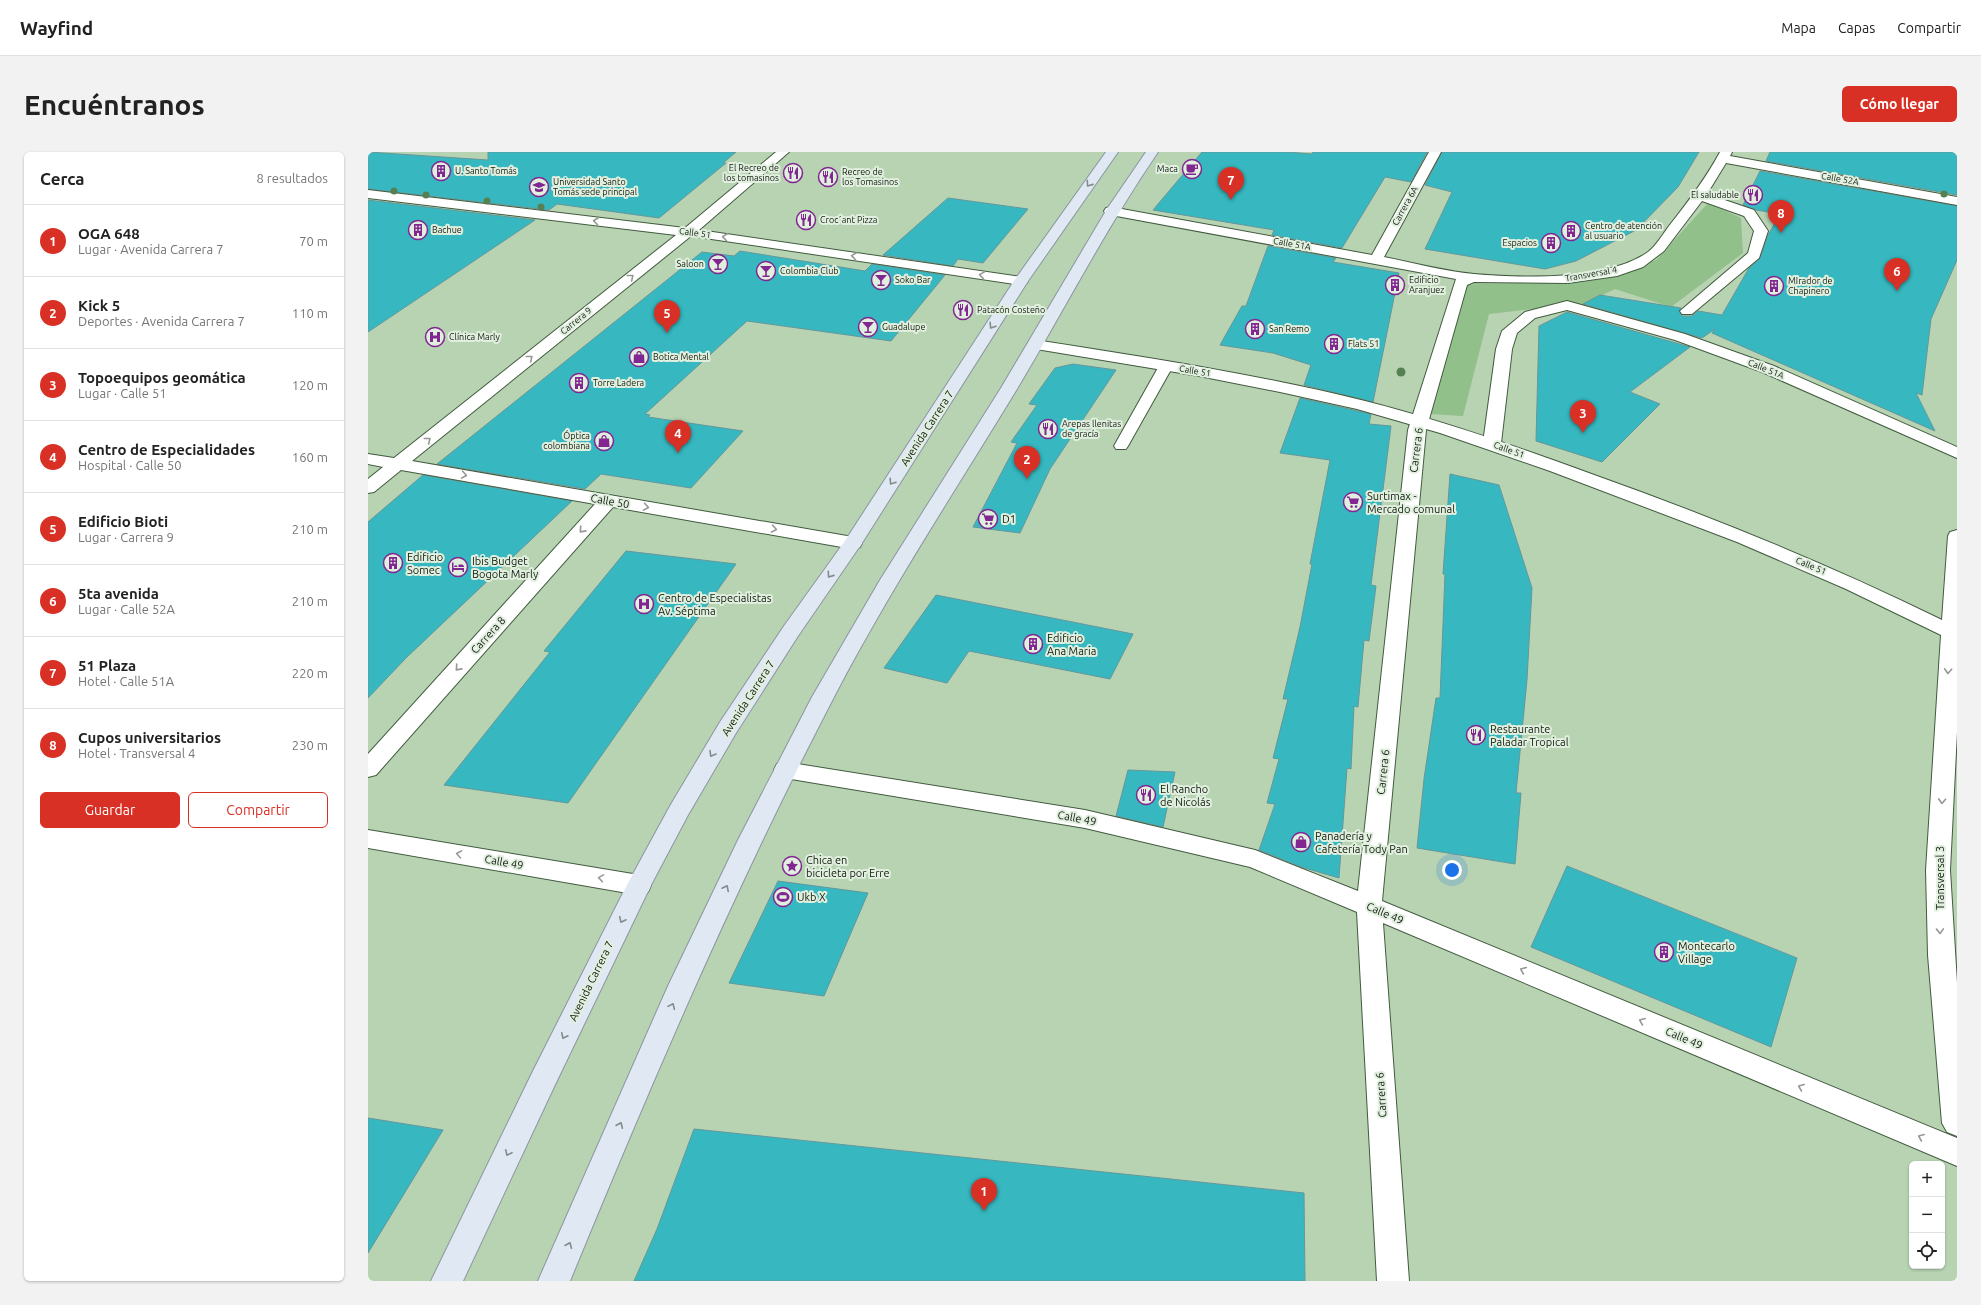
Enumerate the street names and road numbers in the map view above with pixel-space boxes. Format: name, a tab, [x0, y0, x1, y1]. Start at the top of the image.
street label: Calle 52A	[1820, 171, 1860, 187]
street label: Carrera 6A	[1390, 185, 1420, 227]
street label: Calle 51	[678, 226, 712, 240]
street label: Calle 51A	[1272, 236, 1312, 252]
street label: Transversal 4	[1564, 265, 1618, 283]
street label: Carrera 9	[558, 305, 594, 337]
street label: Calle 51A	[1747, 357, 1786, 381]
street label: Calle 51	[1178, 363, 1212, 379]
street label: Avenida Carrera 7	[898, 388, 956, 468]
street label: Carrera 6	[1407, 427, 1425, 473]
street label: Calle 51	[1492, 440, 1526, 460]
street label: Calle 50	[590, 492, 630, 510]
street label: Calle 51	[1794, 555, 1828, 577]
street label: Carrera 8	[468, 614, 508, 656]
street label: Avenida Carrera 7	[719, 658, 777, 738]
street label: Carrera 6	[1375, 749, 1391, 795]
street label: Calle 49	[1057, 808, 1097, 828]
street label: Transversal 3	[1934, 846, 1946, 910]
street label: Calle 49	[484, 853, 524, 871]
street label: Calle 49	[1365, 900, 1405, 926]
street label: Avenida Carrera 7	[566, 939, 616, 1023]
street label: Calle 49	[1664, 1025, 1704, 1051]
street label: Carrera 6	[1373, 1072, 1389, 1118]

